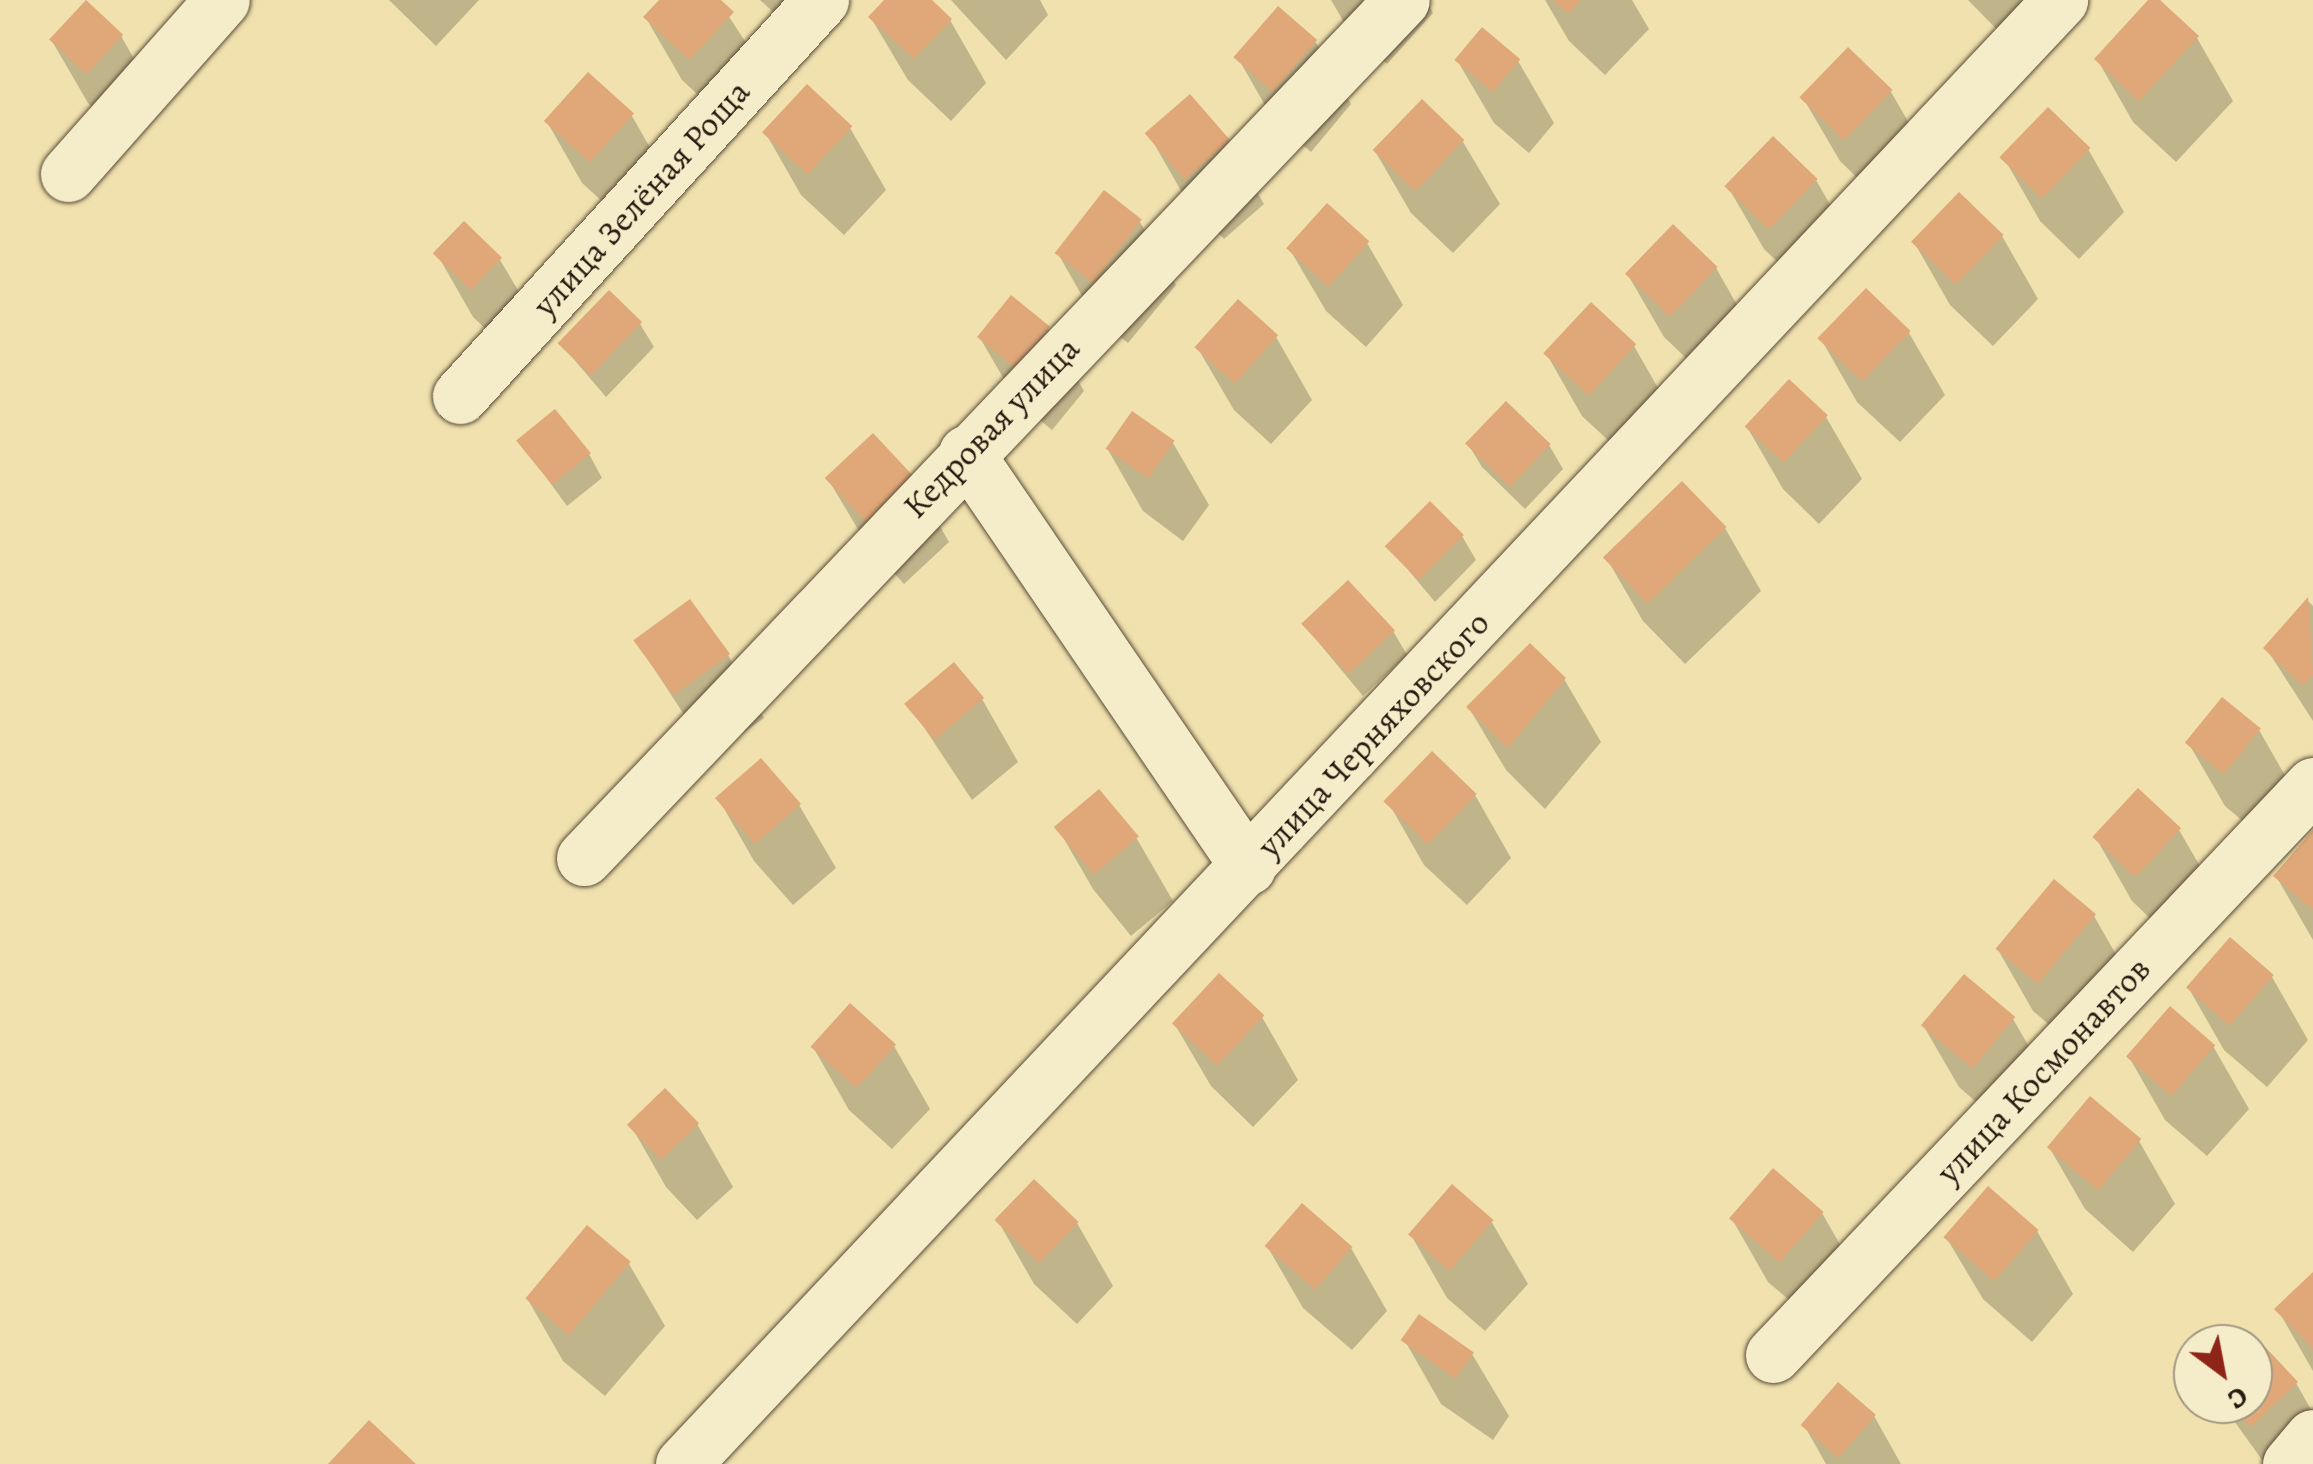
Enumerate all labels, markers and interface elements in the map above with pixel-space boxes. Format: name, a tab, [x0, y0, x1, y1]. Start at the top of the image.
street label: улица Зелёная Роща	[524, 71, 758, 325]
street label: Кедровая улица	[894, 327, 1088, 527]
street label: улица Черняховского	[1248, 602, 1498, 866]
street label: улица Космонавтов	[1927, 948, 2159, 1192]
north arrow	[2173, 1324, 2273, 1424]
text: С	[2220, 1377, 2255, 1418]

